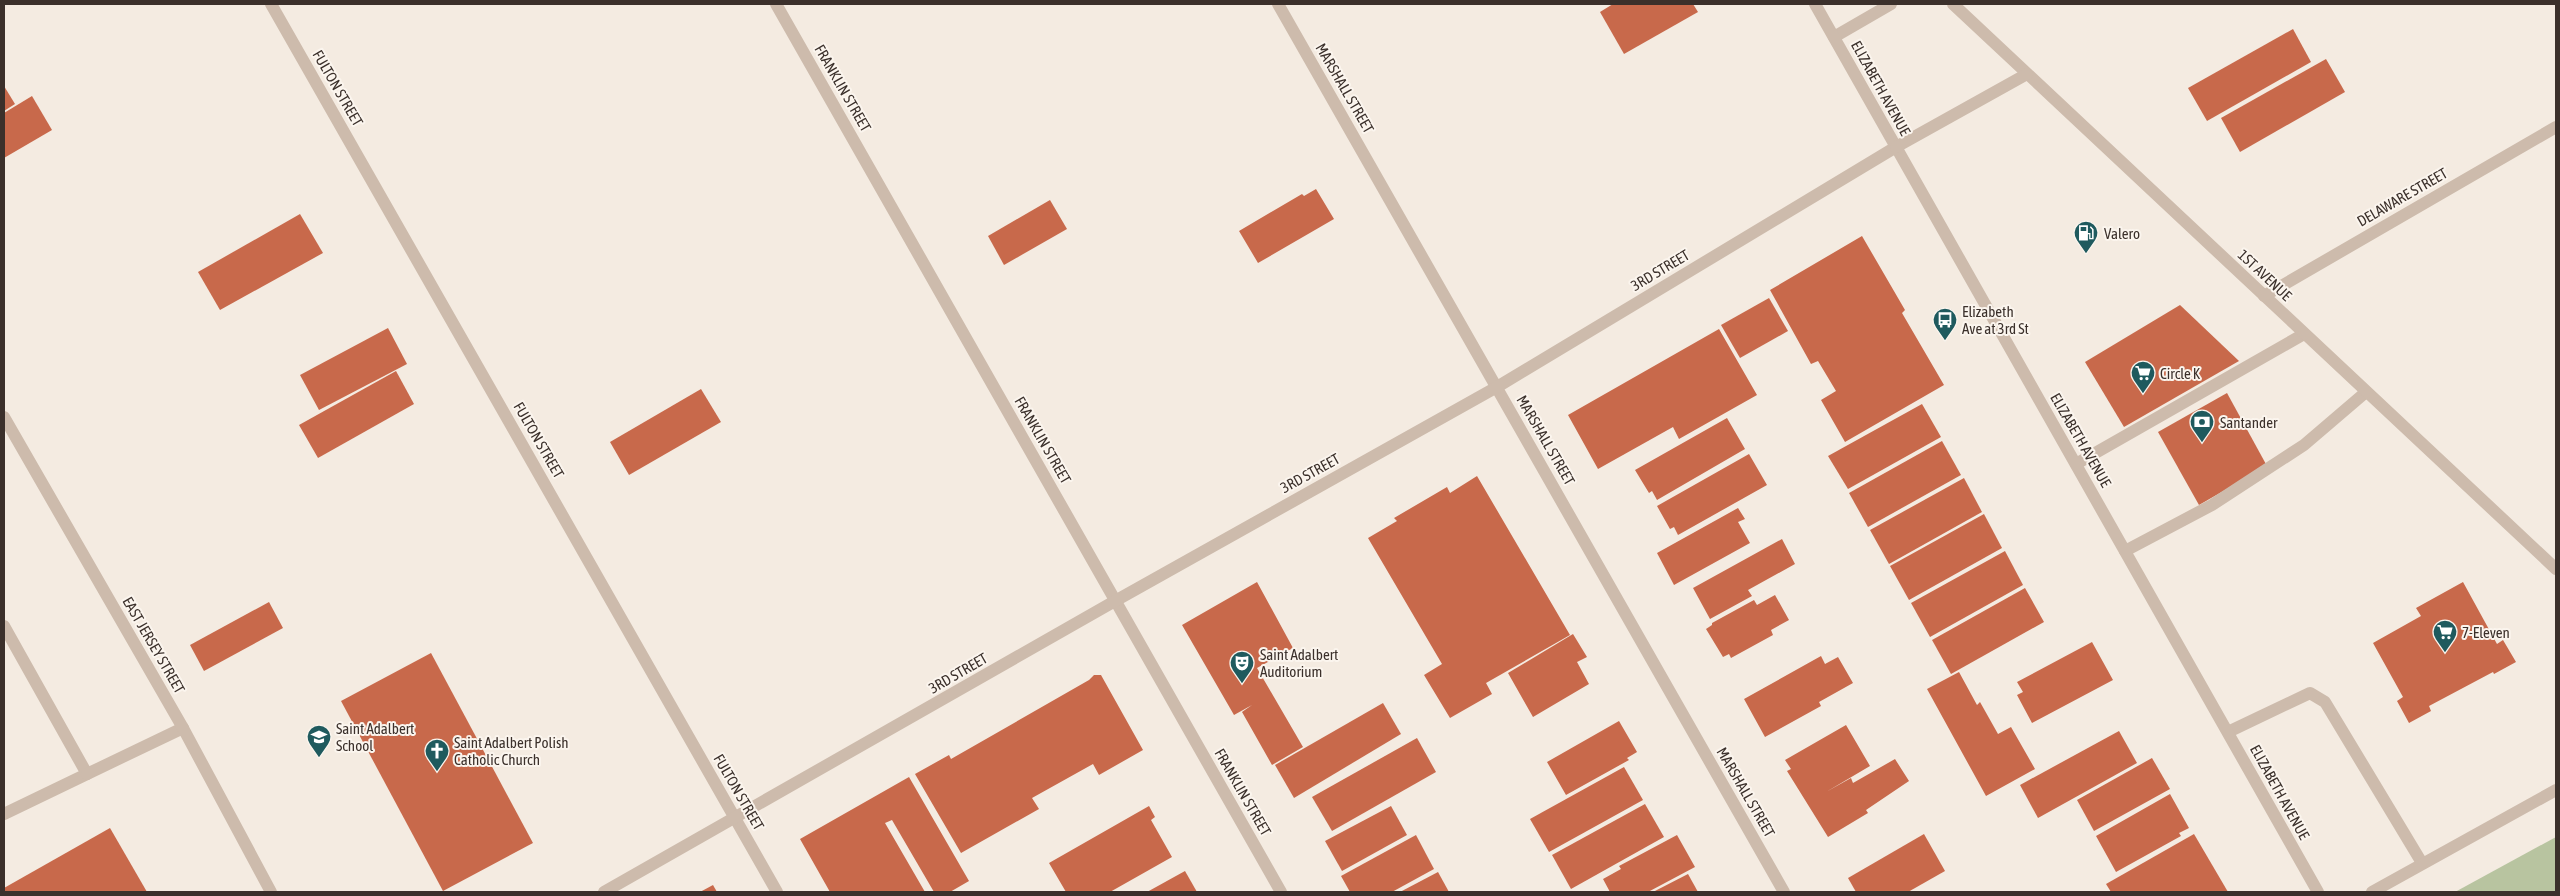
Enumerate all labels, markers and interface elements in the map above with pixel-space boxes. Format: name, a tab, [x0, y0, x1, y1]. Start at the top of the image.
street label: ELIZABETH AVENUE	[1848, 38, 1914, 139]
street label: MARSHALL STREET	[1312, 40, 1378, 136]
street label: FRANKLIN STREET	[811, 42, 875, 135]
street label: FULTON STREET	[309, 47, 367, 129]
street label: DELAWARE STREET	[2354, 164, 2450, 230]
fuel station icon: Valero	[2073, 220, 2099, 254]
place label: Valero	[2104, 225, 2140, 242]
street label: 3RD STREET	[1628, 246, 1692, 294]
street label: 1ST AVENUE	[2235, 246, 2296, 304]
place label: Elizabeth Ave at 3rd St	[1962, 303, 2029, 337]
bus stop icon: Elizabeth Ave at 3rd St	[1932, 307, 1958, 341]
supermarket icon: Circle K	[2130, 360, 2156, 394]
place label: Circle K	[2160, 365, 2201, 382]
street label: ELIZABETH AVENUE	[2047, 390, 2115, 491]
street label: MARSHALL STREET	[1513, 392, 1579, 488]
street label: FRANKLIN STREET	[1011, 394, 1075, 487]
street label: FULTON STREET	[510, 399, 568, 481]
bank icon: Santander	[2189, 409, 2215, 443]
place label: Santander	[2220, 414, 2278, 431]
street label: 3RD STREET	[1278, 450, 1343, 496]
street label: EAST JERSEY STREET	[120, 594, 189, 697]
supermarket icon: 7-Eleven	[2432, 619, 2458, 653]
place label: 7-Eleven	[2462, 624, 2510, 641]
place label: Saint Adalbert Auditorium	[1260, 646, 1338, 680]
street label: 3RD STREET	[926, 649, 991, 697]
theatre icon: Saint Adalbert Auditorium	[1229, 650, 1255, 684]
place label: Saint Adalbert School	[336, 720, 414, 754]
school or university icon: Saint Adalbert School	[306, 724, 332, 758]
place label: Saint Adalbert Polish Catholic Church	[454, 734, 569, 768]
church icon: Saint Adalbert Polish Catholic Church	[424, 738, 450, 772]
street label: ELIZABETH AVENUE	[2247, 742, 2313, 843]
street label: MARSHALL STREET	[1713, 744, 1779, 840]
street label: FRANKLIN STREET	[1211, 746, 1275, 839]
street label: FULTON STREET	[710, 751, 768, 833]

